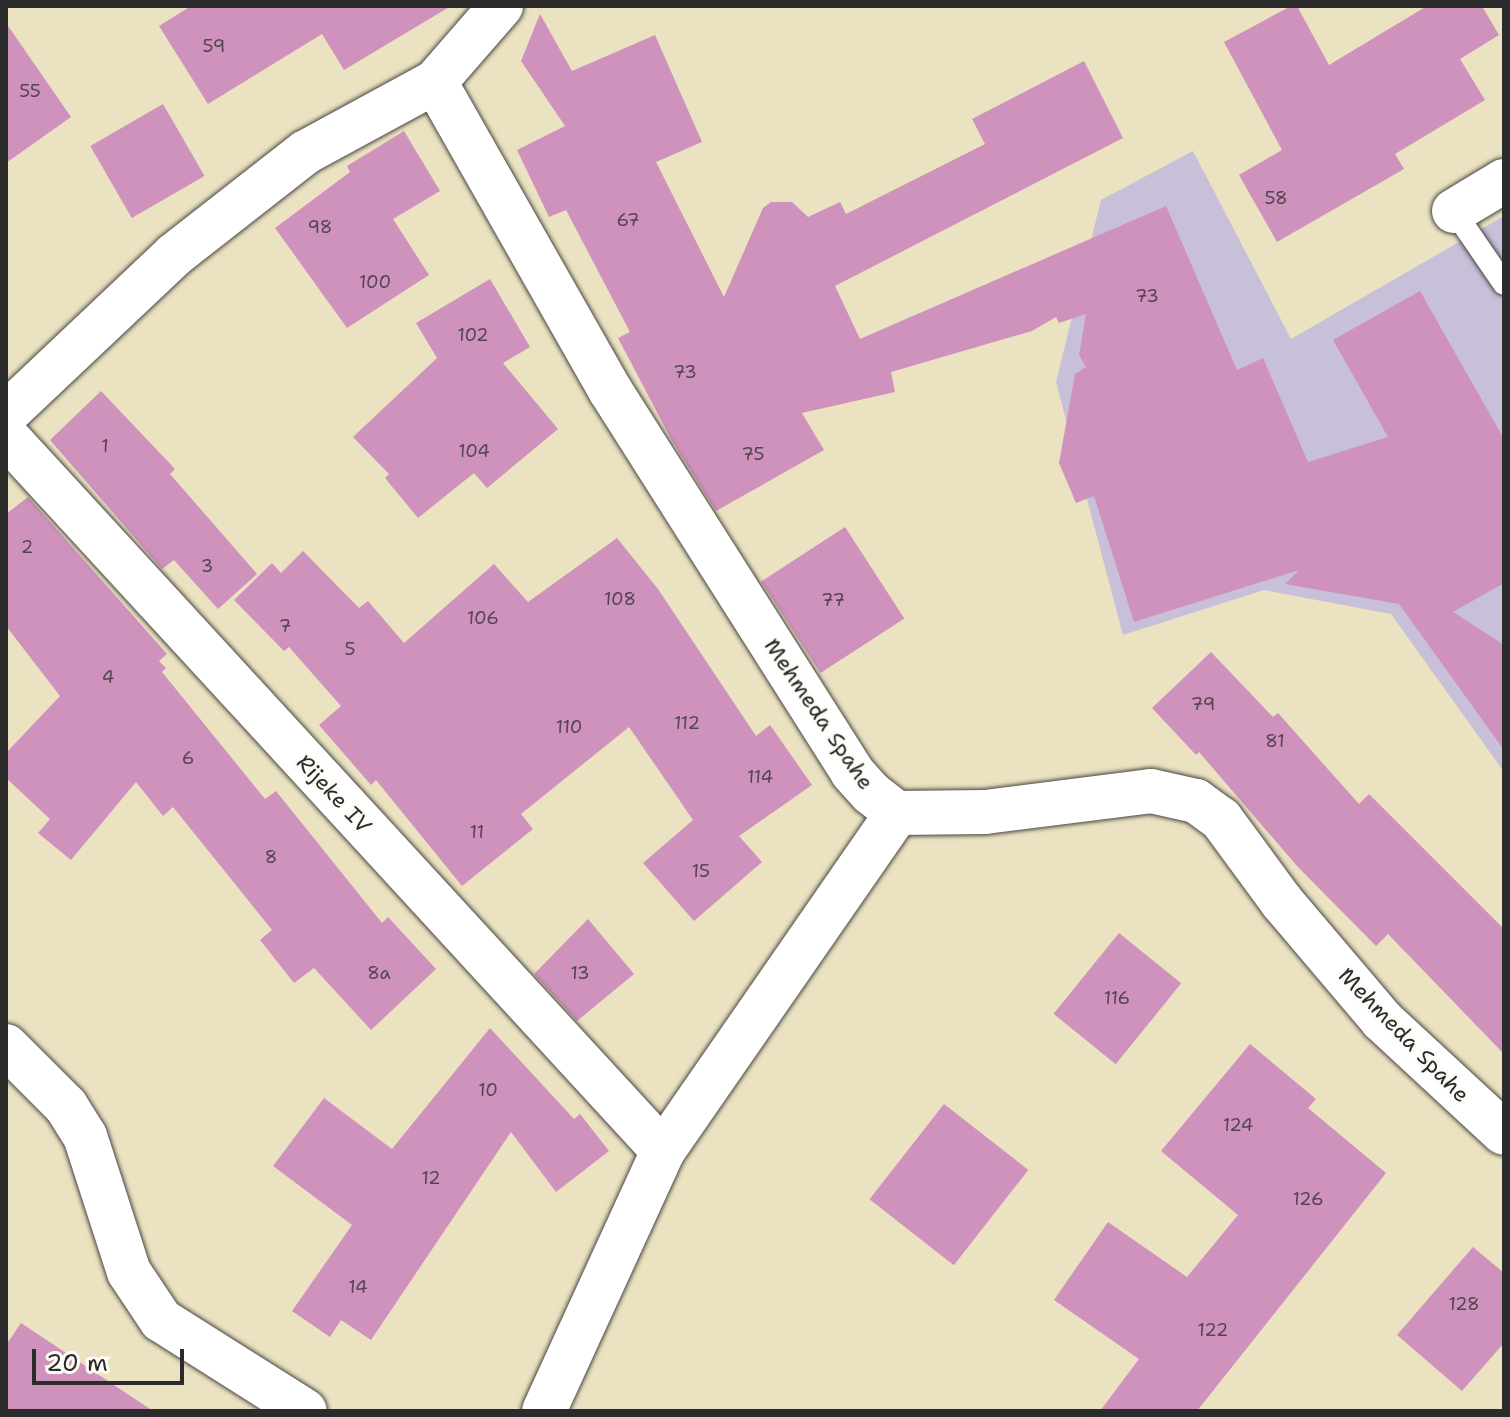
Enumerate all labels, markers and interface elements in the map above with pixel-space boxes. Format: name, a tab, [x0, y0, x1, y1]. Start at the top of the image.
house number: 59	[203, 35, 225, 57]
house number: 55	[19, 80, 41, 102]
house number: 58	[1264, 187, 1288, 209]
house number: 67	[616, 209, 640, 231]
house number: 98	[308, 216, 332, 238]
house number: 100	[359, 271, 391, 293]
house number: 73	[1135, 285, 1159, 307]
house number: 102	[457, 324, 489, 346]
house number: 73	[673, 361, 697, 383]
house number: 1	[101, 435, 109, 457]
house number: 104	[458, 440, 490, 462]
house number: 75	[742, 443, 764, 465]
house number: 2	[21, 536, 33, 558]
house number: 3	[201, 555, 213, 577]
house number: 108	[604, 588, 636, 610]
house number: 77	[821, 589, 845, 611]
house number: 106	[467, 607, 499, 629]
house number: 7	[279, 615, 291, 637]
street label: Mehmeda Spahe	[759, 633, 879, 795]
house number: 5	[344, 638, 356, 660]
house number: 4	[102, 666, 114, 688]
house number: 79	[1191, 693, 1215, 715]
house number: 112	[674, 712, 700, 734]
house number: 110	[556, 716, 582, 738]
house number: 81	[1265, 730, 1285, 752]
house number: 6	[182, 747, 194, 769]
street label: Rijeke IV	[291, 749, 377, 839]
house number: 114	[747, 766, 773, 788]
house number: 11	[470, 821, 484, 843]
house number: 8	[265, 846, 277, 868]
house number: 15	[692, 860, 710, 882]
house number: 8a	[367, 962, 391, 984]
house number: 13	[570, 962, 590, 984]
street label: Mehmeda Spahe	[1333, 962, 1475, 1108]
house number: 116	[1104, 987, 1130, 1009]
house number: 10	[478, 1079, 498, 1101]
house number: 124	[1223, 1114, 1253, 1136]
house number: 12	[421, 1167, 441, 1189]
house number: 126	[1292, 1188, 1324, 1210]
house number: 14	[348, 1276, 368, 1298]
house number: 128	[1448, 1293, 1480, 1315]
house number: 122	[1198, 1319, 1228, 1341]
scale bar	[36, 1333, 188, 1383]
text: 20 m	[46, 1347, 108, 1379]

